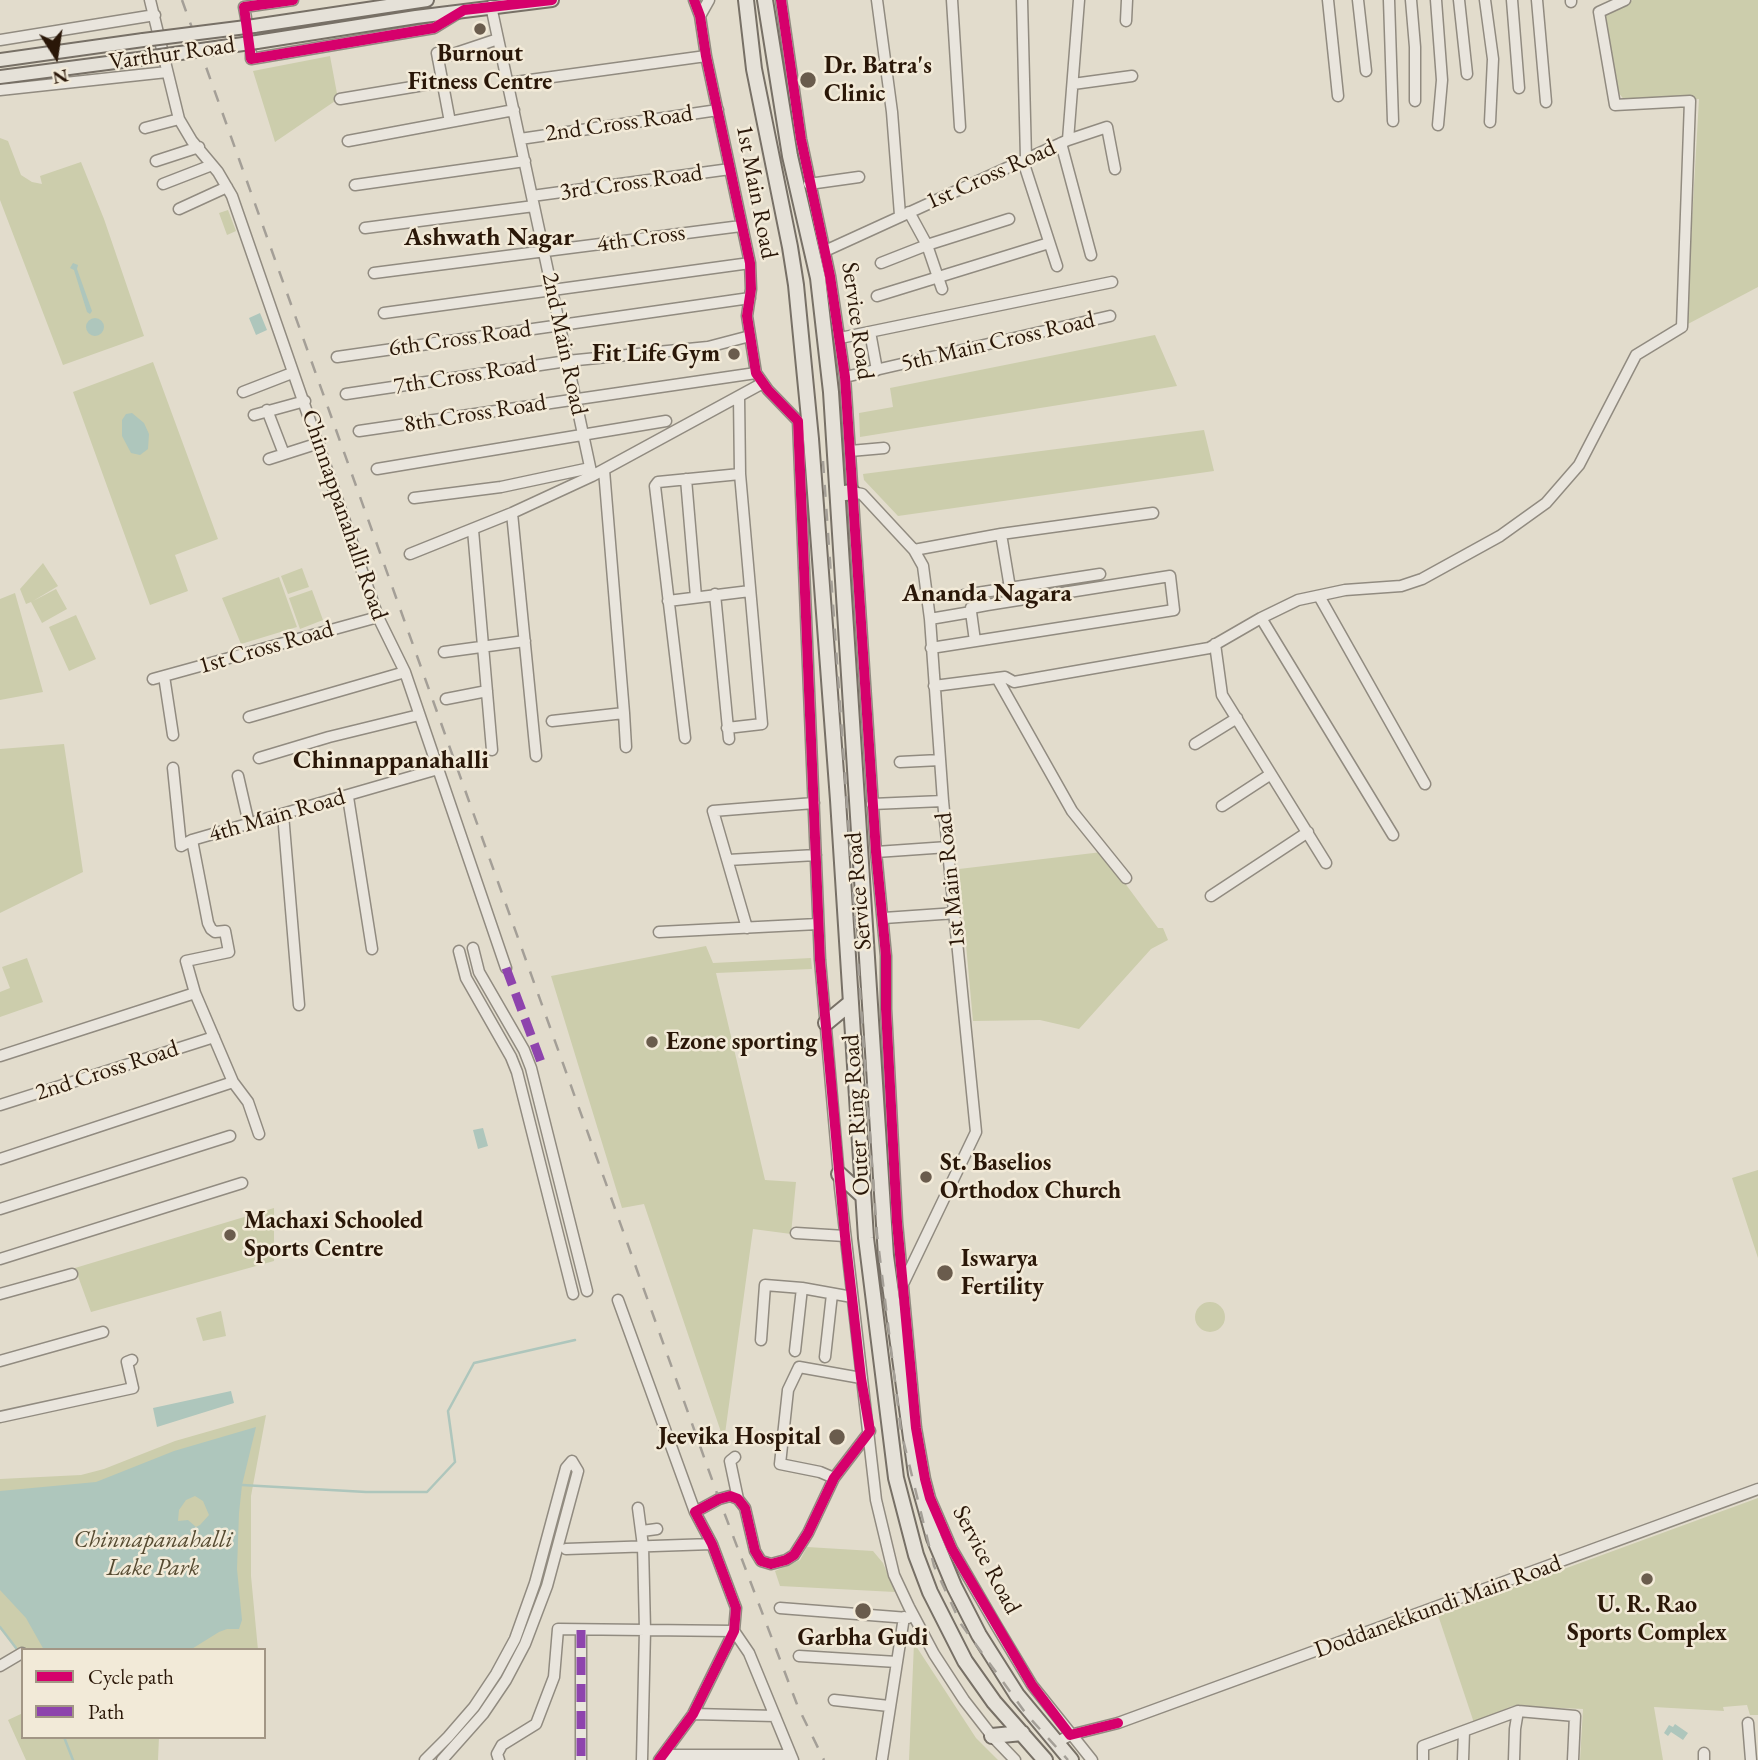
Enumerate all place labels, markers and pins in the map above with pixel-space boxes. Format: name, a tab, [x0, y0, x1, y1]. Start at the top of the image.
marker: Burnout Fitness Centre	[472, 21, 488, 37]
place label: Burnout Fitness Centre	[408, 40, 552, 96]
place label: Dr. Batra's Clinic	[824, 52, 932, 108]
marker: Dr. Batra's Clinic	[798, 70, 818, 90]
place label: Fit Life Gym	[592, 340, 720, 368]
marker: Fit Life Gym	[726, 346, 742, 362]
place label: Ezone sporting	[666, 1028, 817, 1056]
marker: Ezone sporting	[644, 1034, 660, 1050]
place label: St. Baselios Orthodox Church	[940, 1149, 1121, 1205]
marker: St. Baselios Orthodox Church	[918, 1169, 934, 1185]
place label: Machaxi Schooled Sports Centre	[244, 1207, 423, 1263]
marker: Machaxi Schooled Sports Centre	[222, 1227, 238, 1243]
place label: Iswarya Fertility	[961, 1245, 1044, 1301]
marker: Iswarya Fertility	[935, 1263, 955, 1283]
place label: Jeevika Hospital	[658, 1423, 821, 1451]
marker: Jeevika Hospital	[827, 1427, 847, 1447]
marker: U. R. Rao Sports Complex	[1639, 1571, 1655, 1587]
place label: U. R. Rao Sports Complex	[1567, 1591, 1727, 1647]
marker: Garbha Gudi	[853, 1601, 873, 1621]
place label: Garbha Gudi	[798, 1624, 928, 1652]

